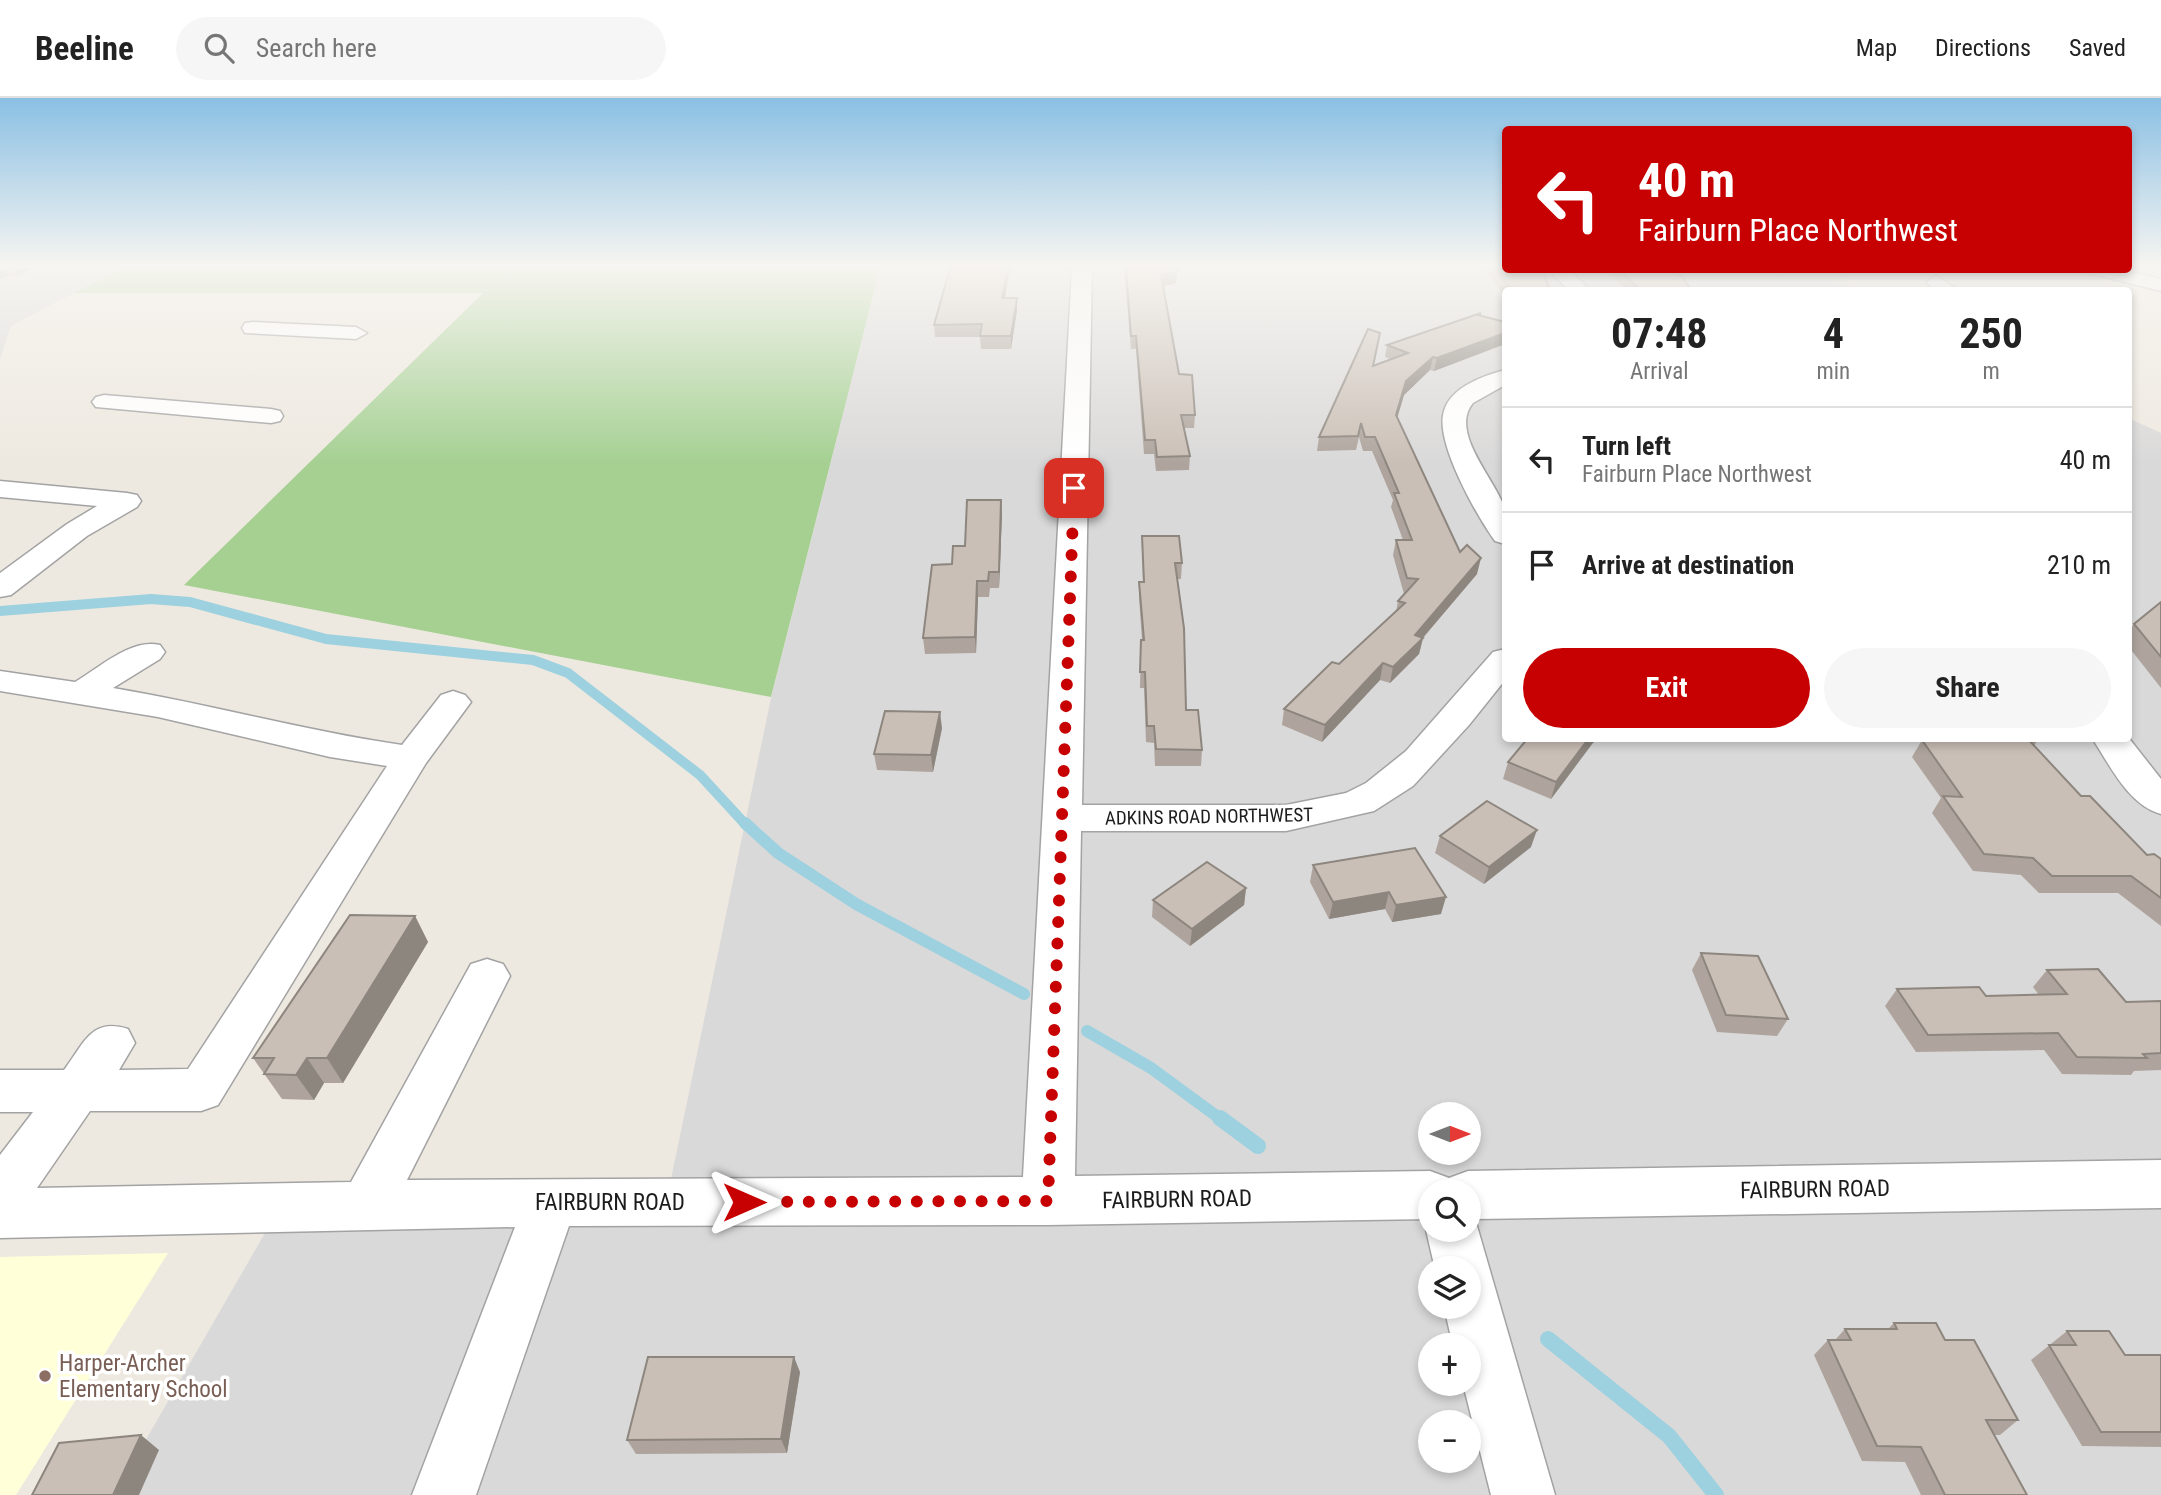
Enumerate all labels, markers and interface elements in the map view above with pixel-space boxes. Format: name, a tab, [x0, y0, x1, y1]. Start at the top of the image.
search box	[176, 17, 666, 80]
text: Beeline	[35, 29, 134, 68]
icon: search	[200, 29, 238, 67]
text: Search here	[256, 33, 377, 63]
text: Map	[1856, 34, 1897, 62]
text: Directions	[1935, 34, 2031, 62]
text: Saved	[2069, 34, 2126, 62]
text: 40 m	[1638, 152, 1735, 209]
icon: left	[1523, 154, 1614, 245]
text: Fairburn Place Northwest	[1638, 211, 1958, 249]
text: 07:48	[1611, 309, 1707, 358]
text: 4	[1823, 309, 1844, 358]
text: 250	[1959, 309, 2023, 358]
text: Arrival	[1630, 358, 1688, 385]
text: min	[1816, 358, 1850, 385]
text: m	[1982, 358, 2000, 385]
text: Turn left	[1582, 431, 1671, 461]
icon: left	[1523, 441, 1561, 479]
text: 40 m	[2060, 445, 2111, 475]
pin	[1044, 458, 1104, 518]
text: Fairburn Place Northwest	[1582, 461, 1812, 488]
icon: arrive	[1055, 469, 1093, 507]
icon: arrive	[1523, 546, 1561, 584]
text: Arrive at destination	[1582, 550, 1794, 580]
text: 210 m	[2047, 550, 2111, 580]
button: Exit	[1523, 648, 1810, 728]
button: Share	[1824, 648, 2111, 728]
street label: ADKINS ROAD NORTHWEST	[1105, 803, 1313, 830]
north arrow	[1418, 1102, 1480, 1166]
map controls	[1418, 1102, 1481, 1473]
position arrow	[707, 1165, 781, 1239]
street label: FAIRBURN ROAD	[1740, 1175, 1890, 1204]
button: search	[1418, 1179, 1481, 1242]
street label: FAIRBURN ROAD	[1102, 1185, 1252, 1214]
street label: FAIRBURN ROAD	[535, 1189, 685, 1216]
button: layers	[1418, 1256, 1481, 1319]
button: +	[1418, 1333, 1481, 1396]
place label: Harper-Archer Elementary School	[59, 1350, 228, 1403]
marker: Harper-Archer Elementary School	[37, 1368, 53, 1384]
button: −	[1418, 1410, 1481, 1473]

